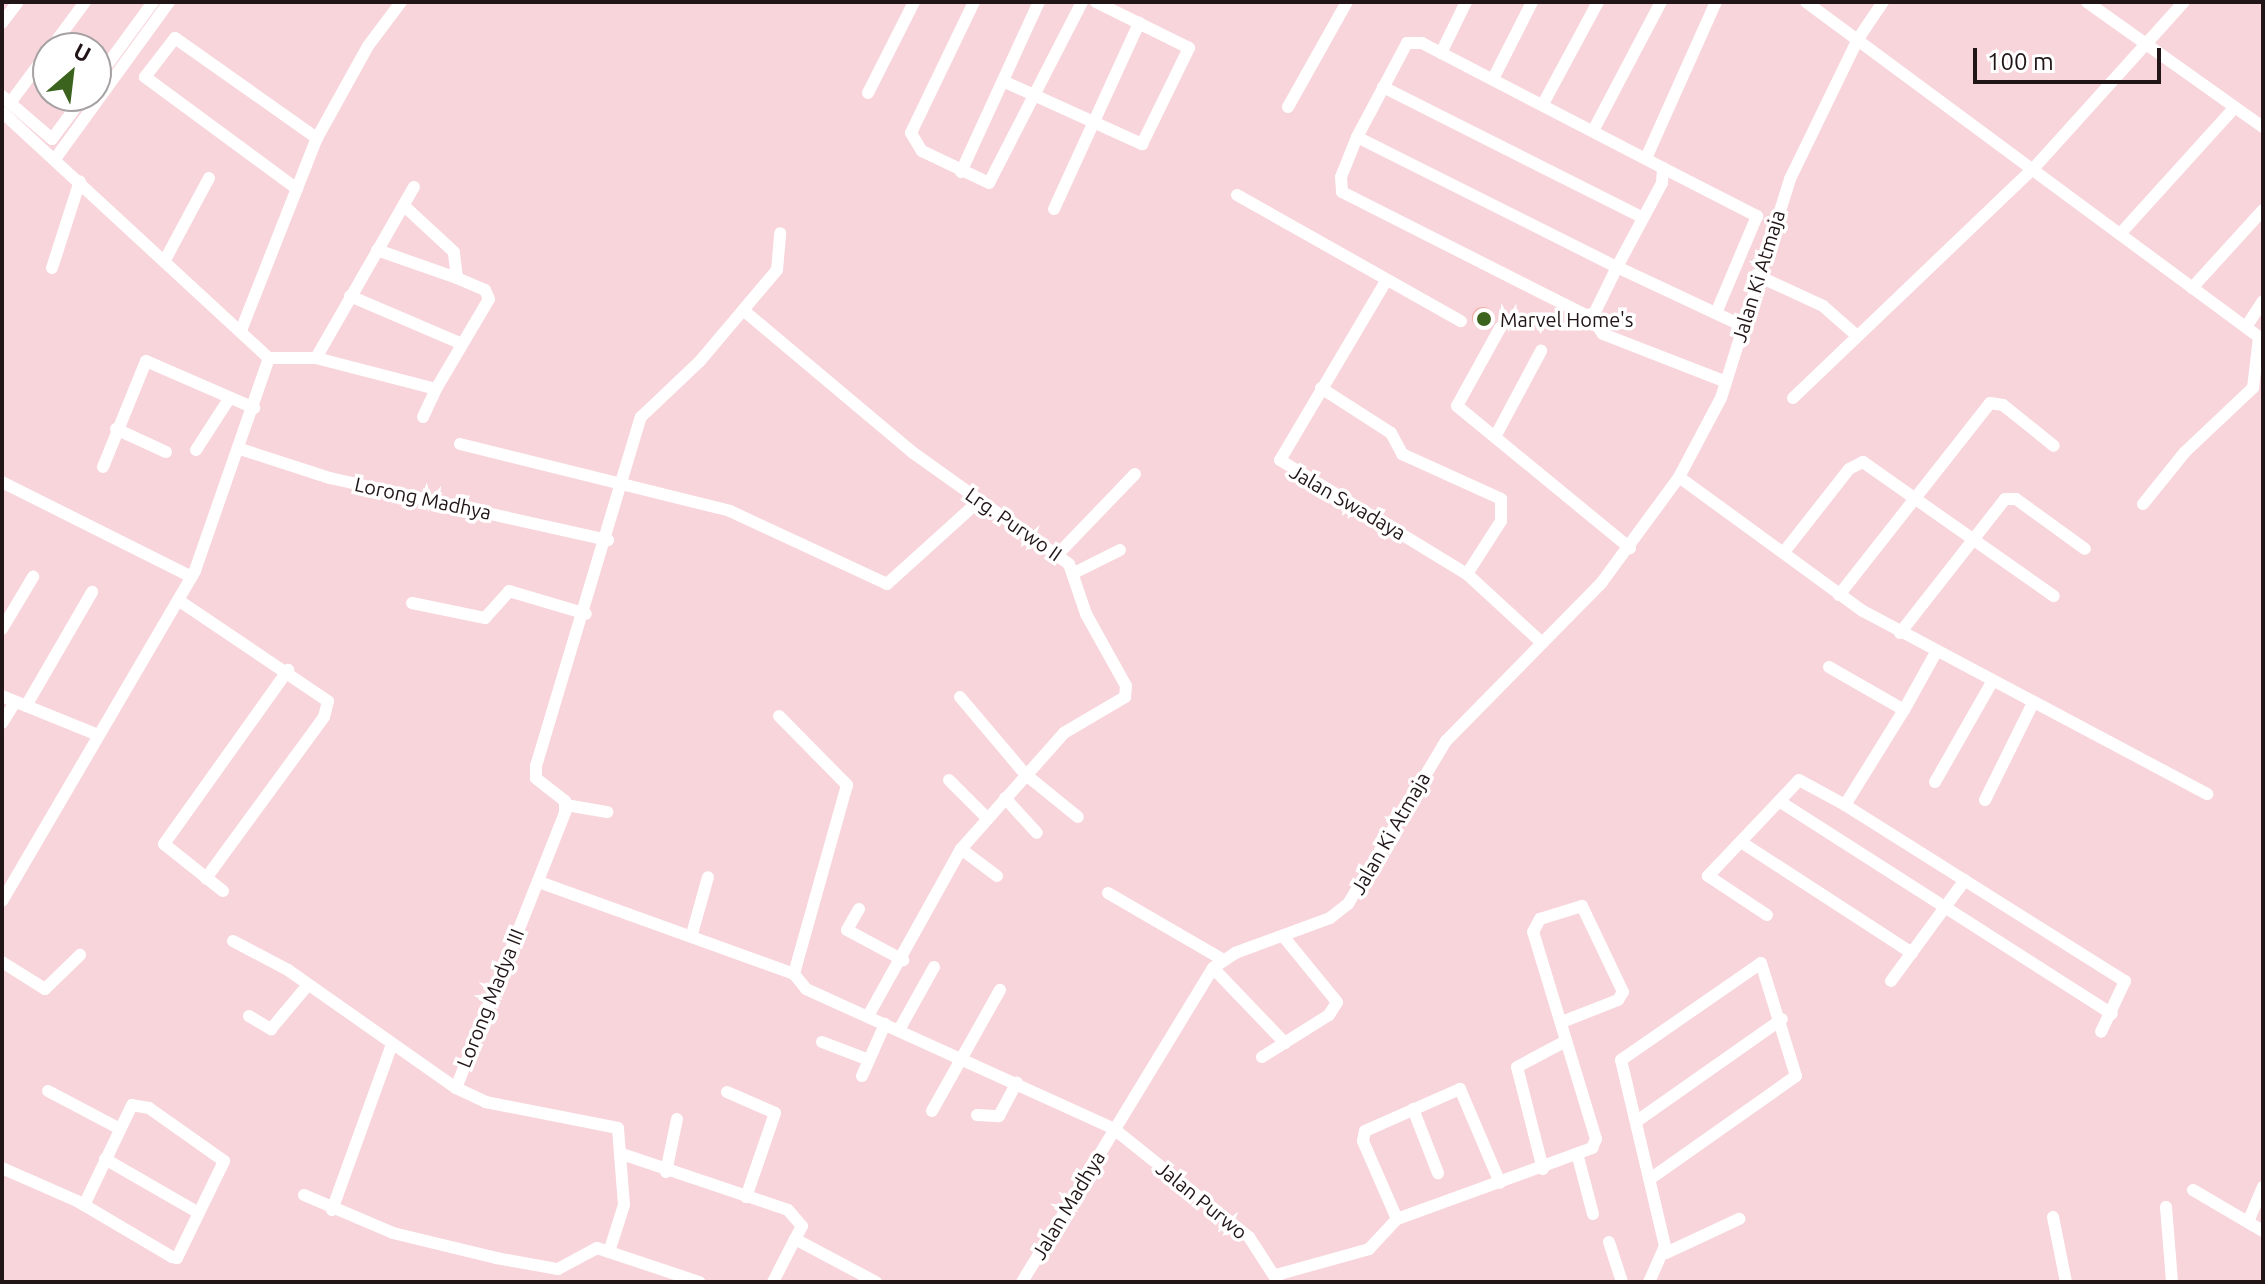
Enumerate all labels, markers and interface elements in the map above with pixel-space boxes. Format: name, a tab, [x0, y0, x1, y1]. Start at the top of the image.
north arrow	[32, 32, 112, 112]
scale bar	[1977, 32, 2165, 82]
text: U	[70, 37, 95, 67]
text: 100 m	[1987, 48, 2054, 75]
street label: Jalan Ki Atmaja	[1726, 207, 1790, 345]
place label: Marvel Home's	[1500, 307, 1633, 331]
marker: Marvel Home's	[1475, 310, 1493, 328]
street label: Jalan Swadaya	[1286, 459, 1410, 545]
street label: Lorong Madhya	[352, 472, 494, 524]
street label: Lrg. Purwo II	[961, 482, 1067, 566]
street label: Jalan Ki Atmaja	[1345, 768, 1435, 898]
street label: Lorong Madya III	[451, 925, 529, 1071]
street label: Jalan Madhya	[1026, 1146, 1110, 1264]
street label: Jalan Purwo	[1152, 1156, 1252, 1244]

